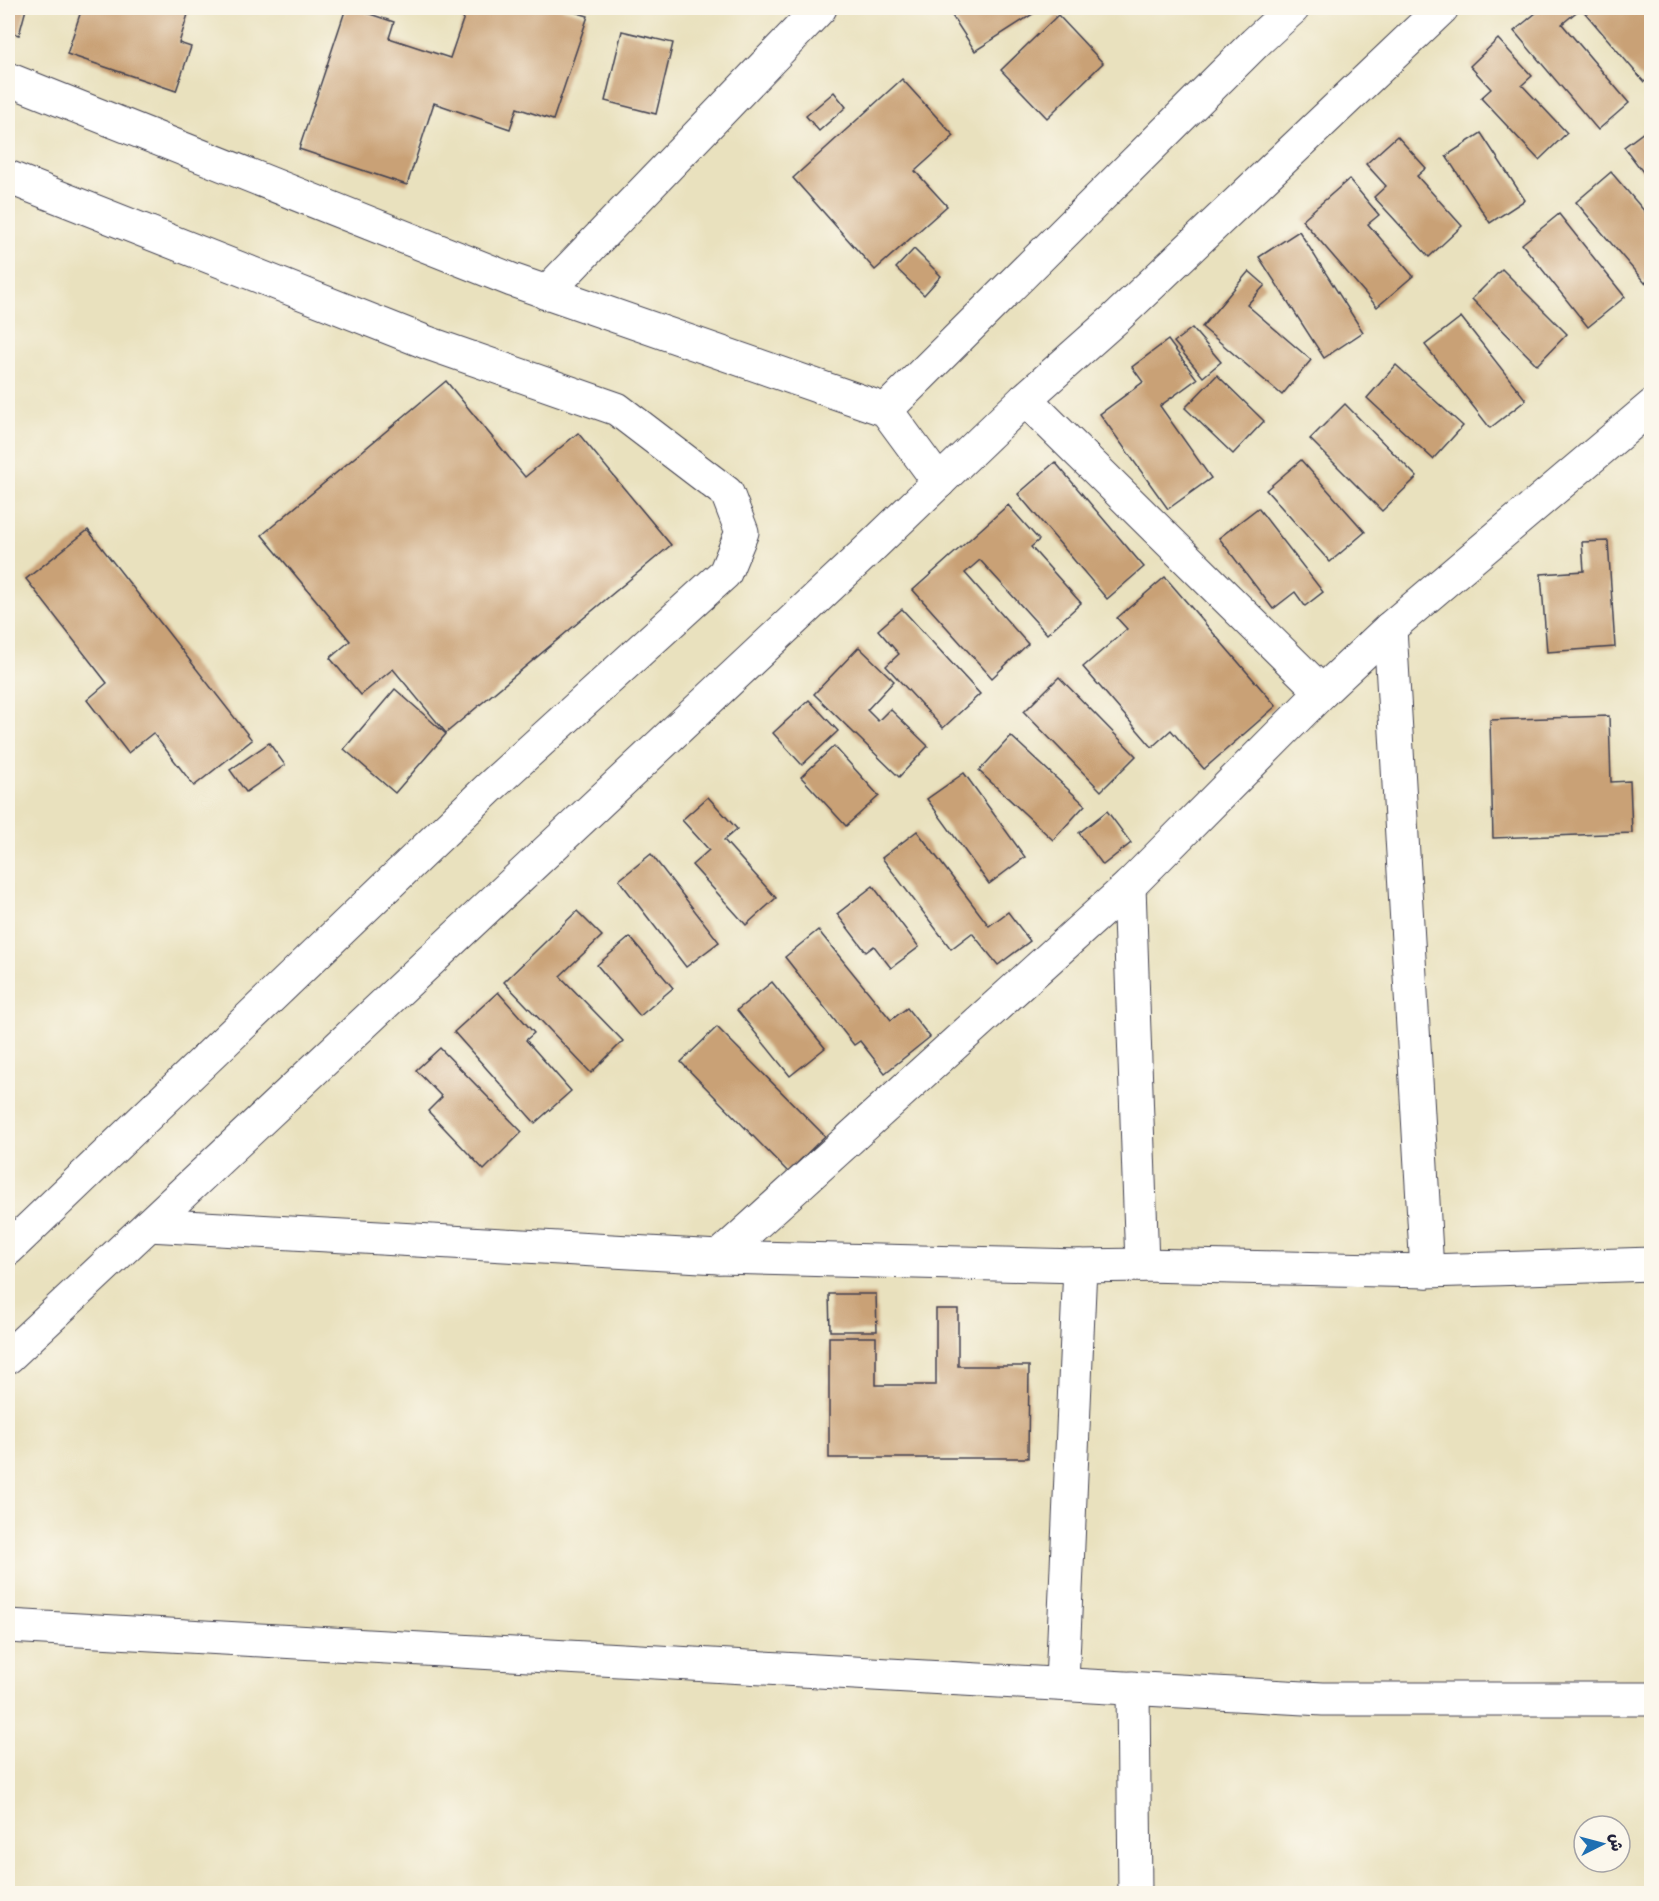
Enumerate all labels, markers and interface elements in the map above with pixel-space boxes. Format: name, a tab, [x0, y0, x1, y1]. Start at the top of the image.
north arrow	[1572, 1814, 1632, 1874]
text: ش	[1602, 1833, 1627, 1853]

